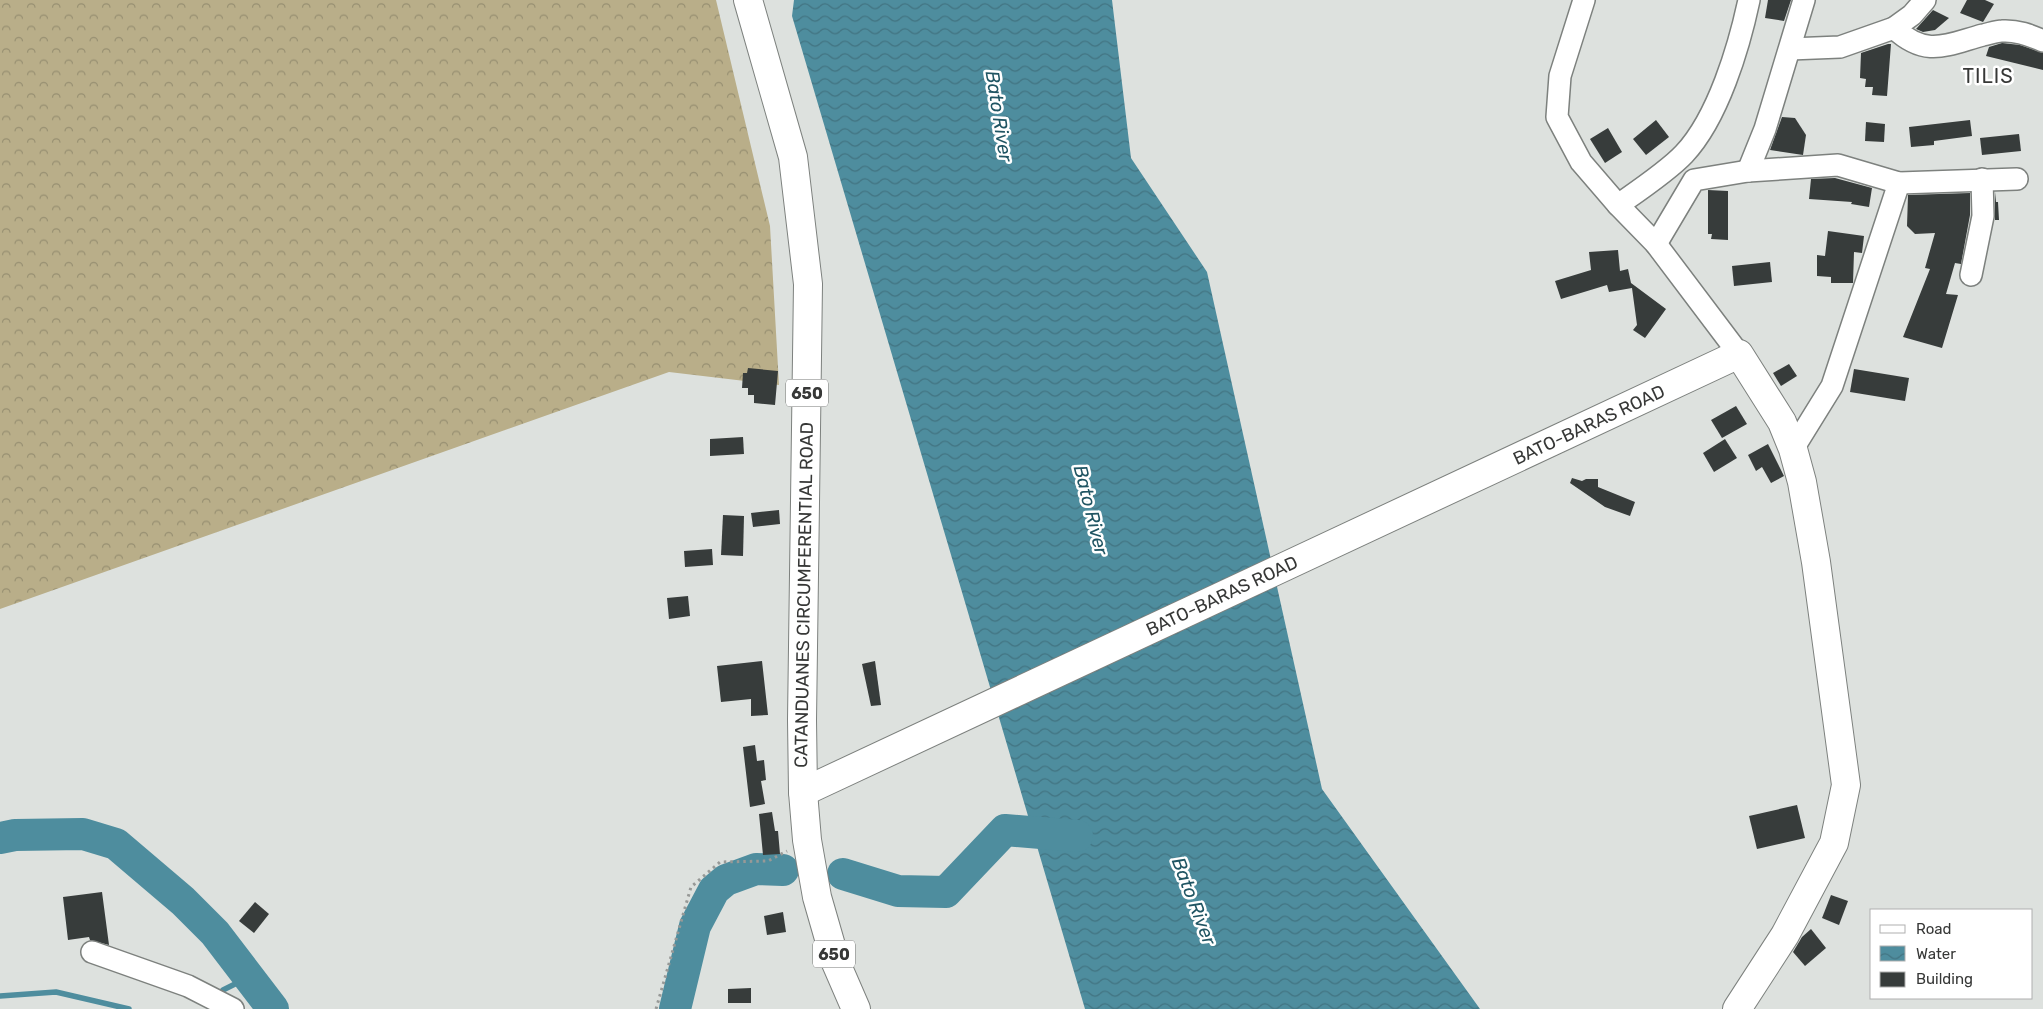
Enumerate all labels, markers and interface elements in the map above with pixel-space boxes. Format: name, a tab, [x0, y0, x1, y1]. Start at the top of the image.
district label: TILIS	[1962, 64, 2014, 88]
water label: Bato River	[980, 69, 1018, 164]
road number: 650	[786, 379, 828, 406]
street label: BATO-BARAS ROAD	[1510, 380, 1668, 470]
street label: CATANDUANES CIRCUMFERENTIAL ROAD	[790, 422, 818, 768]
water label: Bato River	[1069, 463, 1113, 558]
street label: BATO-BARAS ROAD	[1143, 551, 1301, 641]
water label: Bato River	[1167, 854, 1221, 949]
legend	[1870, 909, 2033, 999]
text: Road	[1916, 920, 1952, 938]
road number: 650	[813, 941, 855, 968]
text: Water	[1916, 945, 1956, 963]
text: Building	[1916, 970, 1973, 988]

